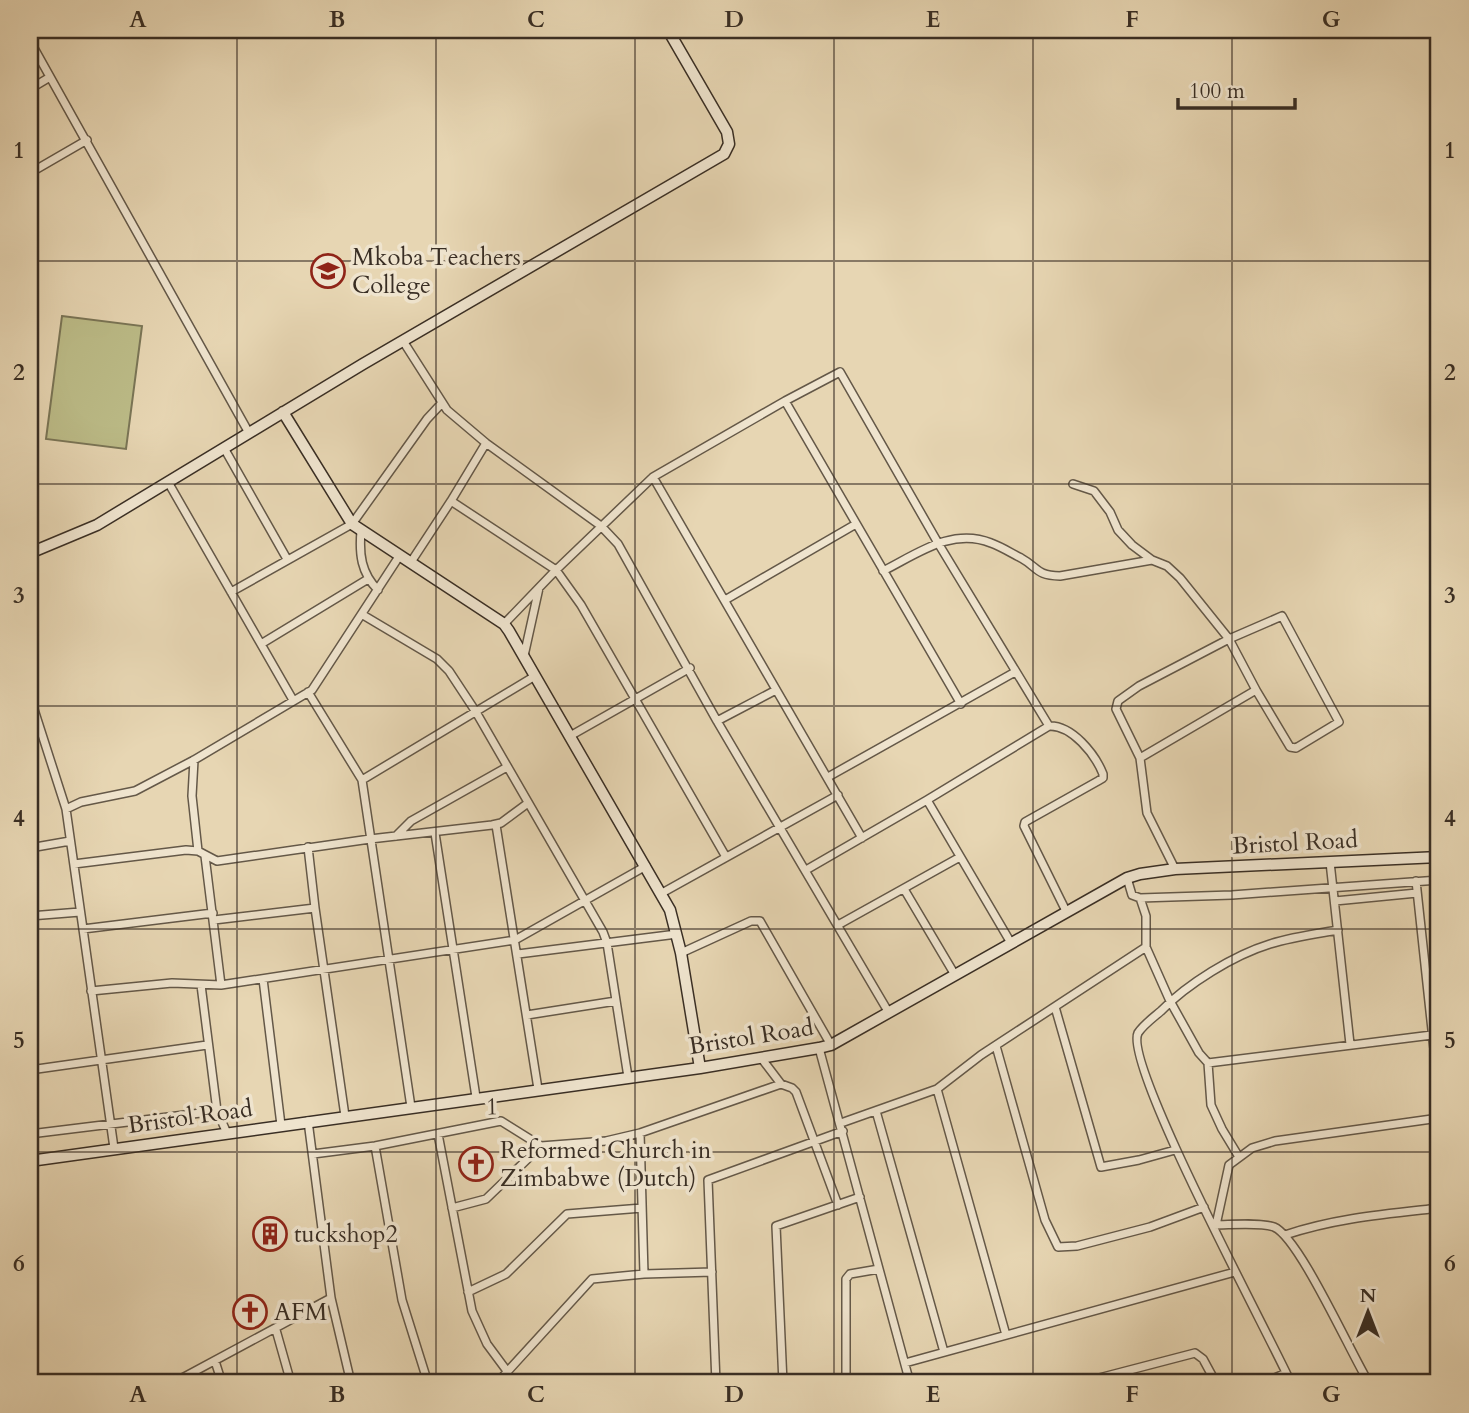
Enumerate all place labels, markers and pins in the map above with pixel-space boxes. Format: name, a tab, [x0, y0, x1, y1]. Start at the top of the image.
place label: Mkoba Teachers College	[352, 241, 521, 302]
school or university icon: Mkoba Teachers College	[309, 252, 347, 290]
place label: Reformed Church in Zimbabwe (Dutch)	[500, 1134, 712, 1195]
church icon: Reformed Church in Zimbabwe (Dutch)	[457, 1145, 495, 1183]
building icon: tuckshop2	[251, 1215, 289, 1253]
place label: tuckshop2	[294, 1218, 398, 1251]
church icon: AFM	[231, 1293, 269, 1331]
place label: AFM	[274, 1296, 328, 1329]

